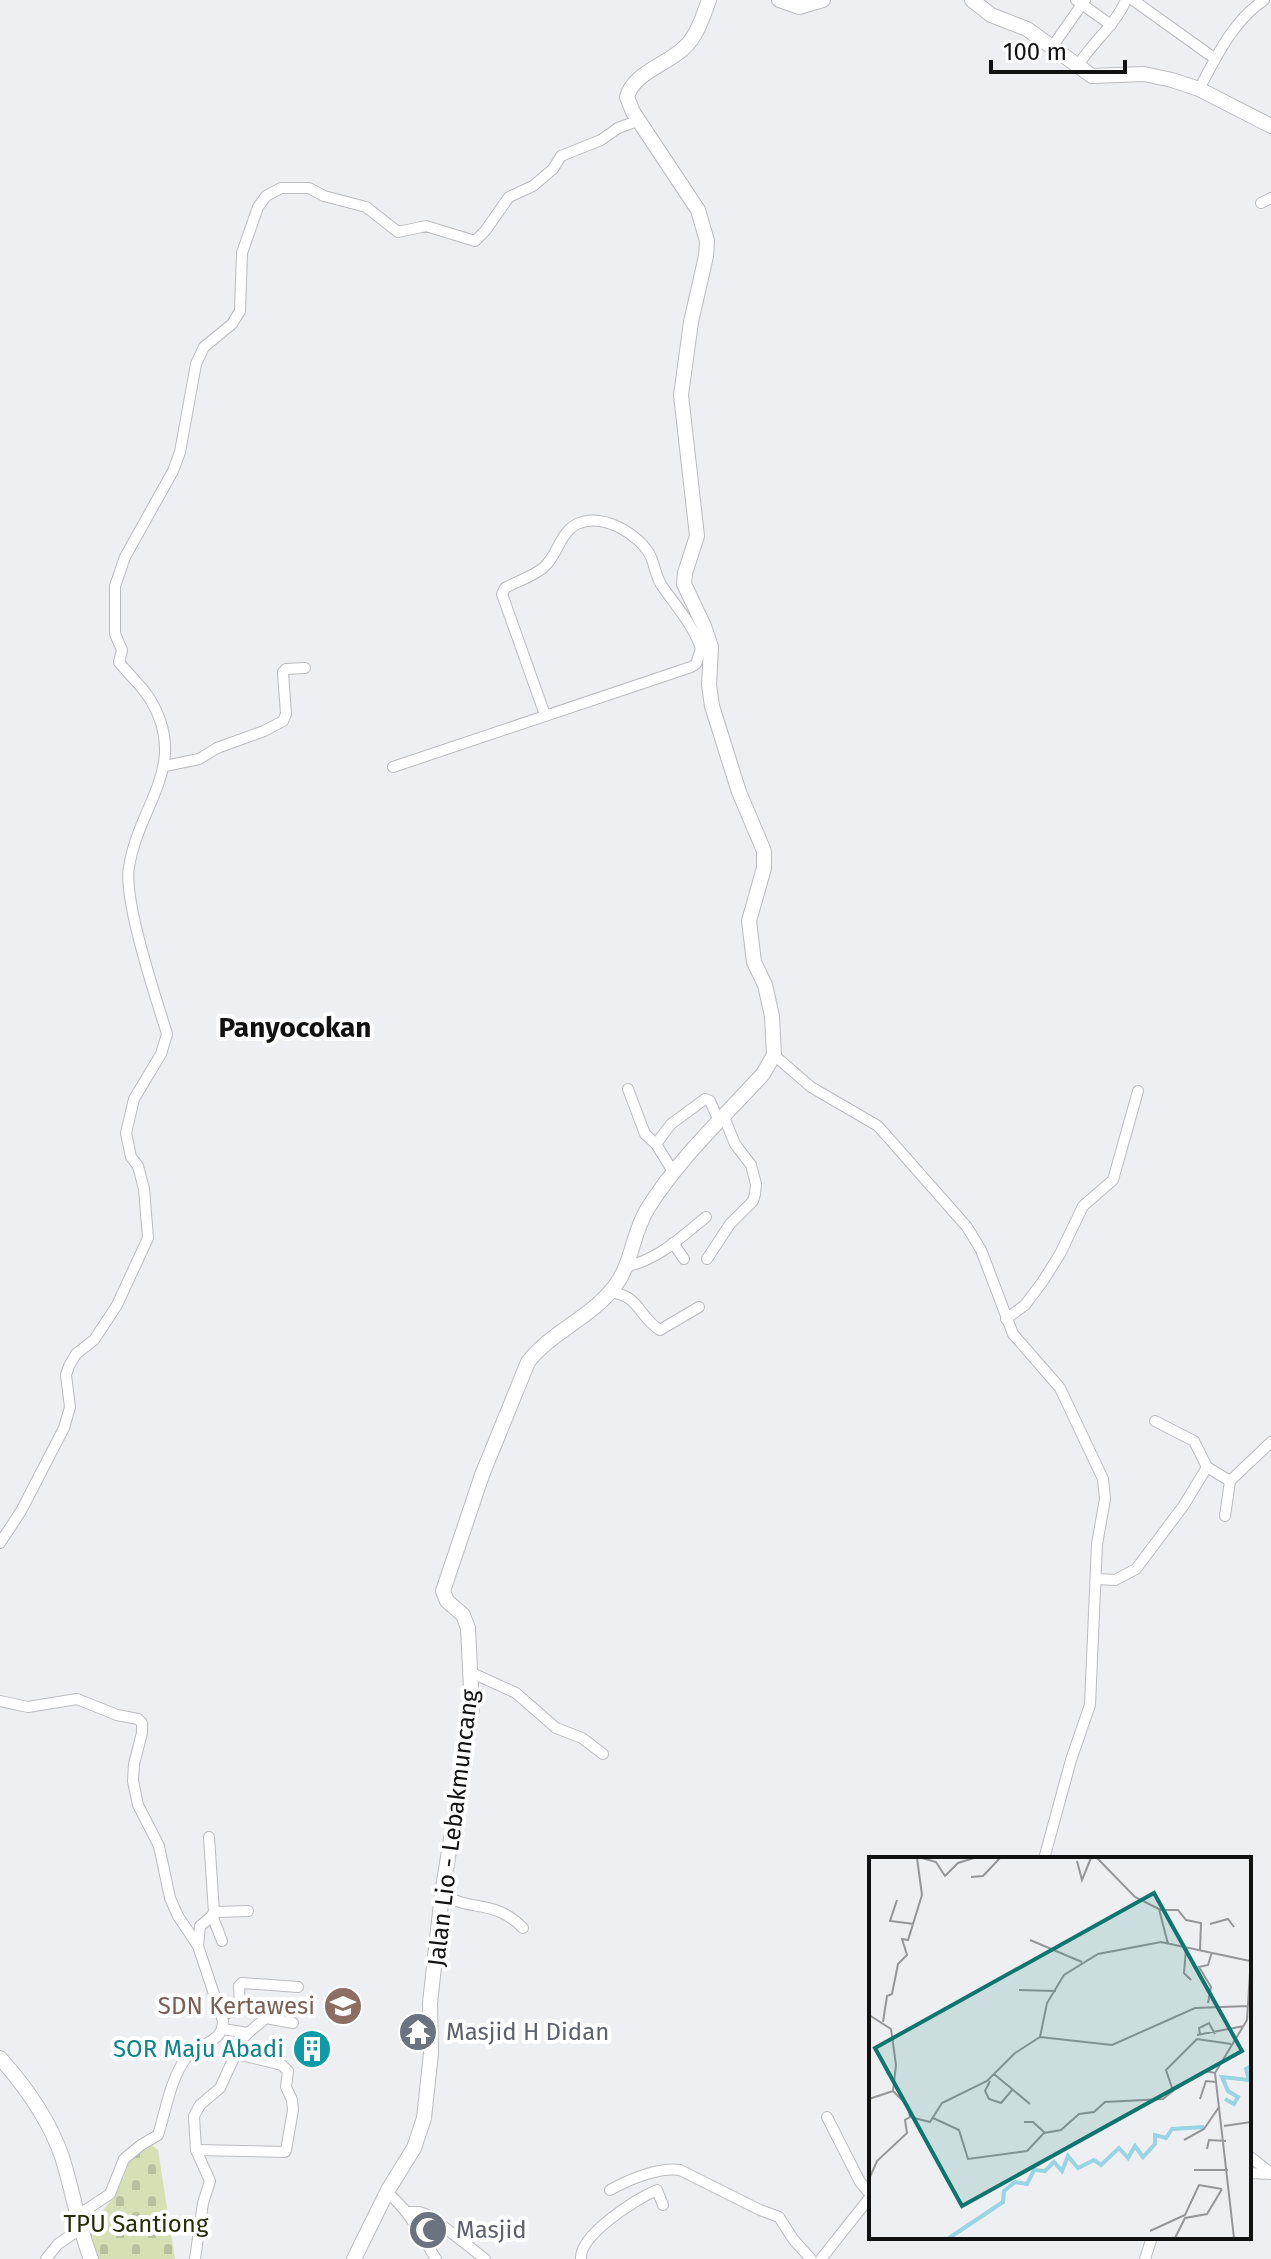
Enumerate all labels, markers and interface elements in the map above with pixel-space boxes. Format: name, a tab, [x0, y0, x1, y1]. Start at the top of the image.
scale bar	[991, 24, 1125, 74]
text: 100 m	[1003, 38, 1067, 66]
district label: Panyocokan	[218, 1011, 372, 1044]
street label: Jalan Lio - Lebakmuncang	[422, 1687, 484, 1968]
inset map	[869, 1857, 1251, 2239]
school or university icon: SDN Kertawesi	[322, 1985, 364, 2027]
place label: SDN Kertawesi	[158, 1992, 315, 2020]
temple icon: Masjid H Didan	[397, 2011, 439, 2053]
place label: Masjid H Didan	[446, 2018, 609, 2046]
building icon: SOR Maju Abadi	[291, 2028, 333, 2070]
place label: SOR Maju Abadi	[113, 2035, 284, 2063]
mosque icon: Masjid	[407, 2209, 449, 2251]
park label: TPU Santiong	[64, 2210, 209, 2238]
place label: Masjid	[456, 2216, 527, 2244]

